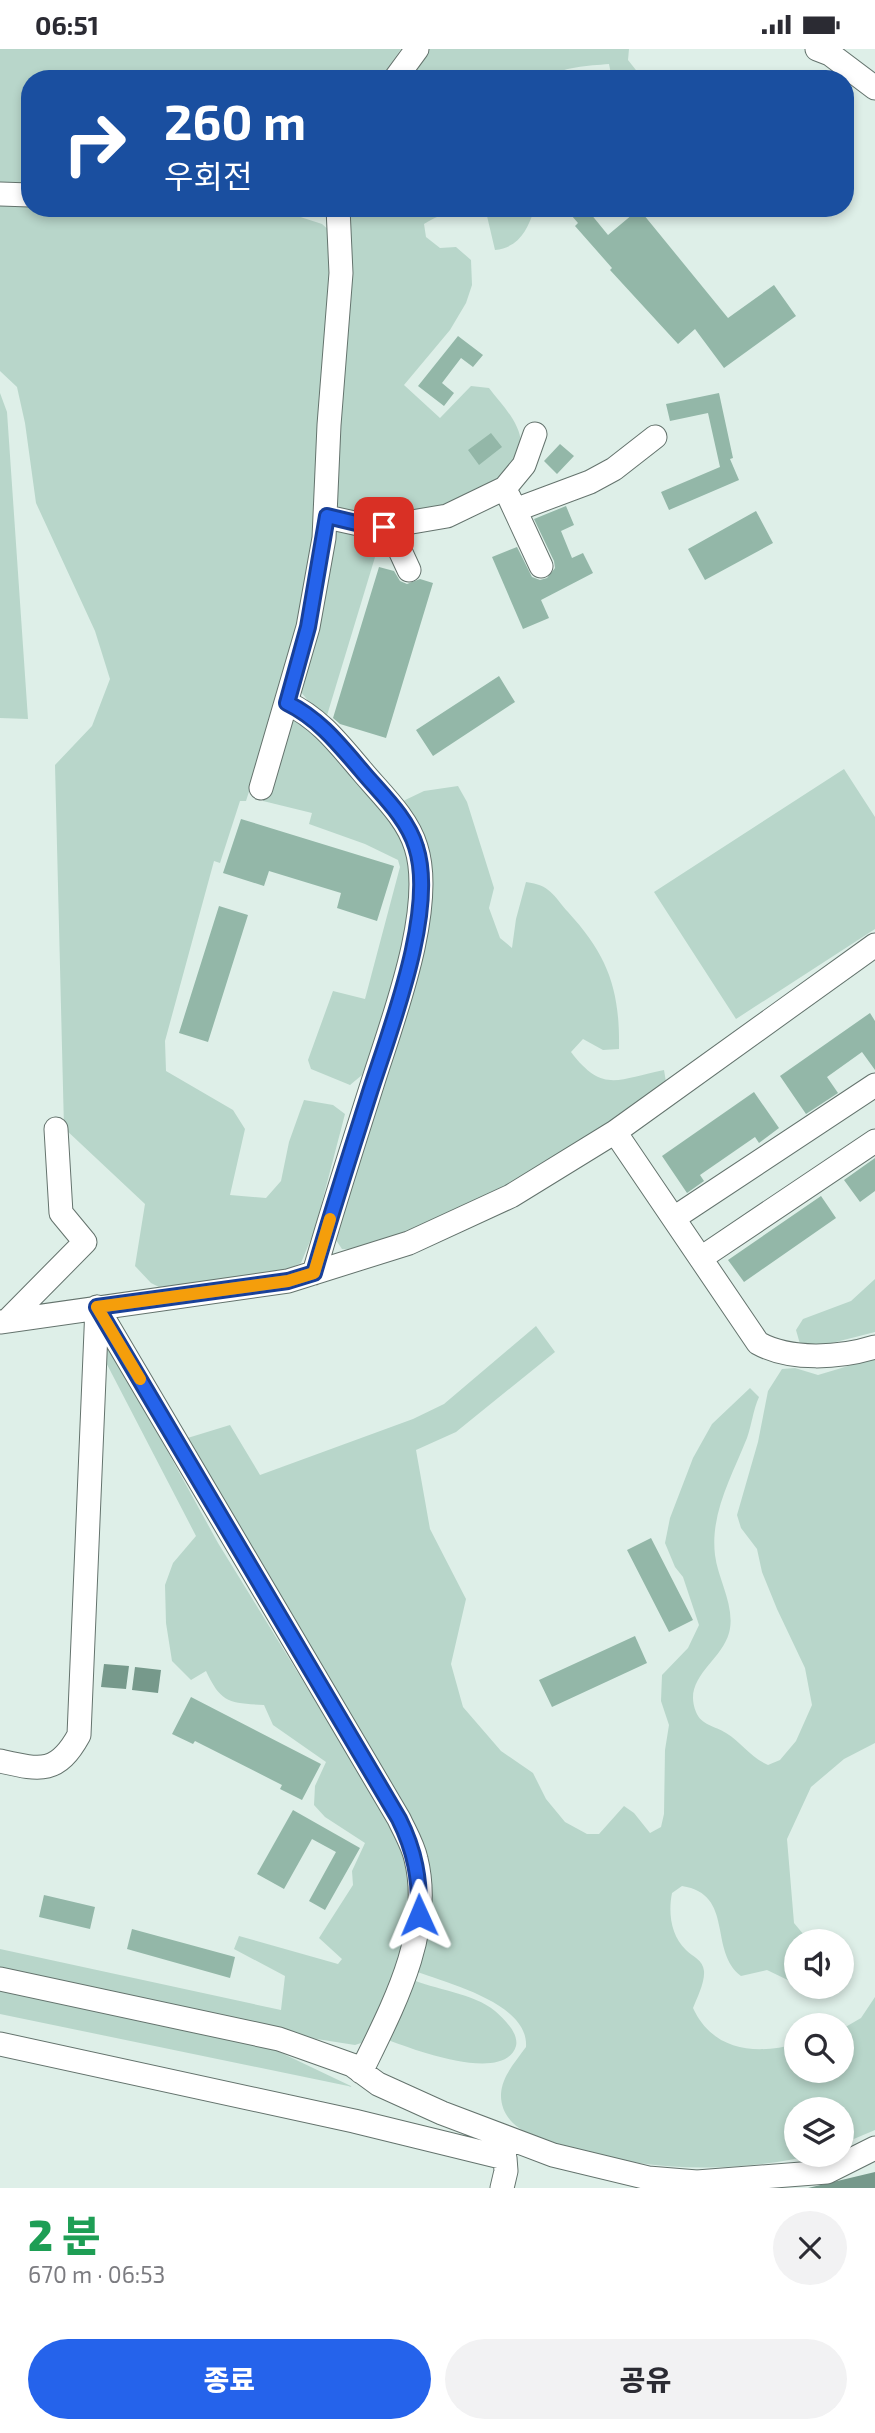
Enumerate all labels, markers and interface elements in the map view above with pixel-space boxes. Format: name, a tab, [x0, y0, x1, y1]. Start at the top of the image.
text: 06:51	[35, 9, 99, 40]
text: 260 m	[164, 91, 306, 150]
icon: right	[49, 98, 140, 189]
text: 우회전	[164, 156, 252, 194]
pin	[354, 497, 414, 557]
icon: arrive	[365, 508, 403, 546]
position arrow	[382, 1878, 456, 1952]
map controls	[784, 1929, 854, 2167]
button: sound	[784, 1929, 854, 1999]
button: search	[784, 2013, 854, 2083]
button: layers	[784, 2097, 854, 2167]
text: 2 분	[28, 2209, 100, 2259]
button: close	[773, 2211, 847, 2285]
text: 670 m · 06:53	[28, 2260, 165, 2288]
button: 종료	[28, 2339, 431, 2419]
button: 공유	[445, 2339, 847, 2419]

